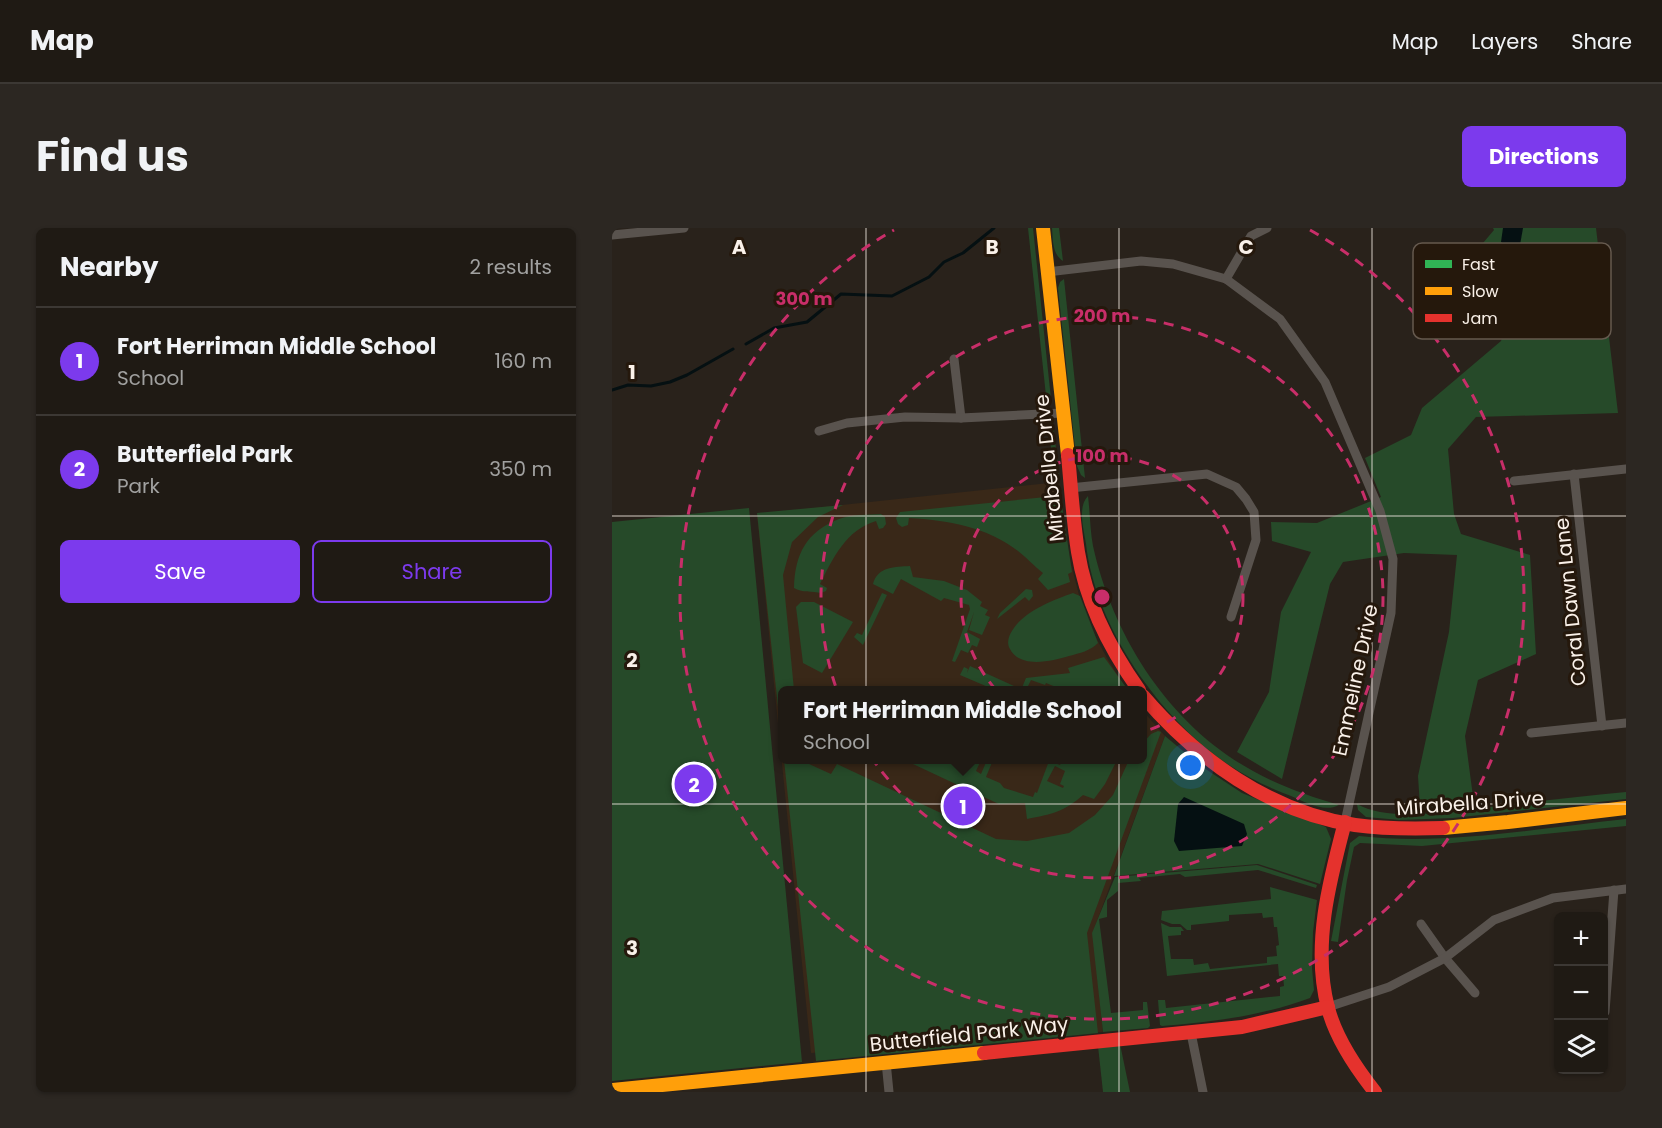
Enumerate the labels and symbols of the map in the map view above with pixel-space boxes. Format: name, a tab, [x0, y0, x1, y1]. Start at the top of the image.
text: A	[732, 233, 747, 261]
text: B	[985, 233, 999, 261]
text: C	[1238, 233, 1254, 261]
legend	[1413, 243, 1611, 339]
text: Fast	[1462, 253, 1495, 276]
text: Slow	[1462, 280, 1499, 303]
text: 300 m	[775, 286, 833, 311]
text: 200 m	[1074, 303, 1130, 328]
text: Jam	[1462, 307, 1498, 330]
text: 1	[628, 358, 636, 386]
street label: Mirabella Drive	[1027, 393, 1071, 543]
text: 100 m	[1075, 443, 1129, 468]
street label: Coral Dawn Lane	[1547, 516, 1593, 688]
centre of rings	[1092, 587, 1112, 607]
street label: Emmeline Drive	[1325, 602, 1385, 758]
text: 2	[626, 646, 638, 674]
your location	[1176, 751, 1205, 780]
pin: 2	[674, 762, 713, 806]
pin: 1	[944, 784, 982, 828]
street label: Mirabella Drive	[1395, 784, 1545, 822]
text: 3	[626, 934, 638, 962]
street label: Butterfield Park Way	[868, 1010, 1070, 1058]

